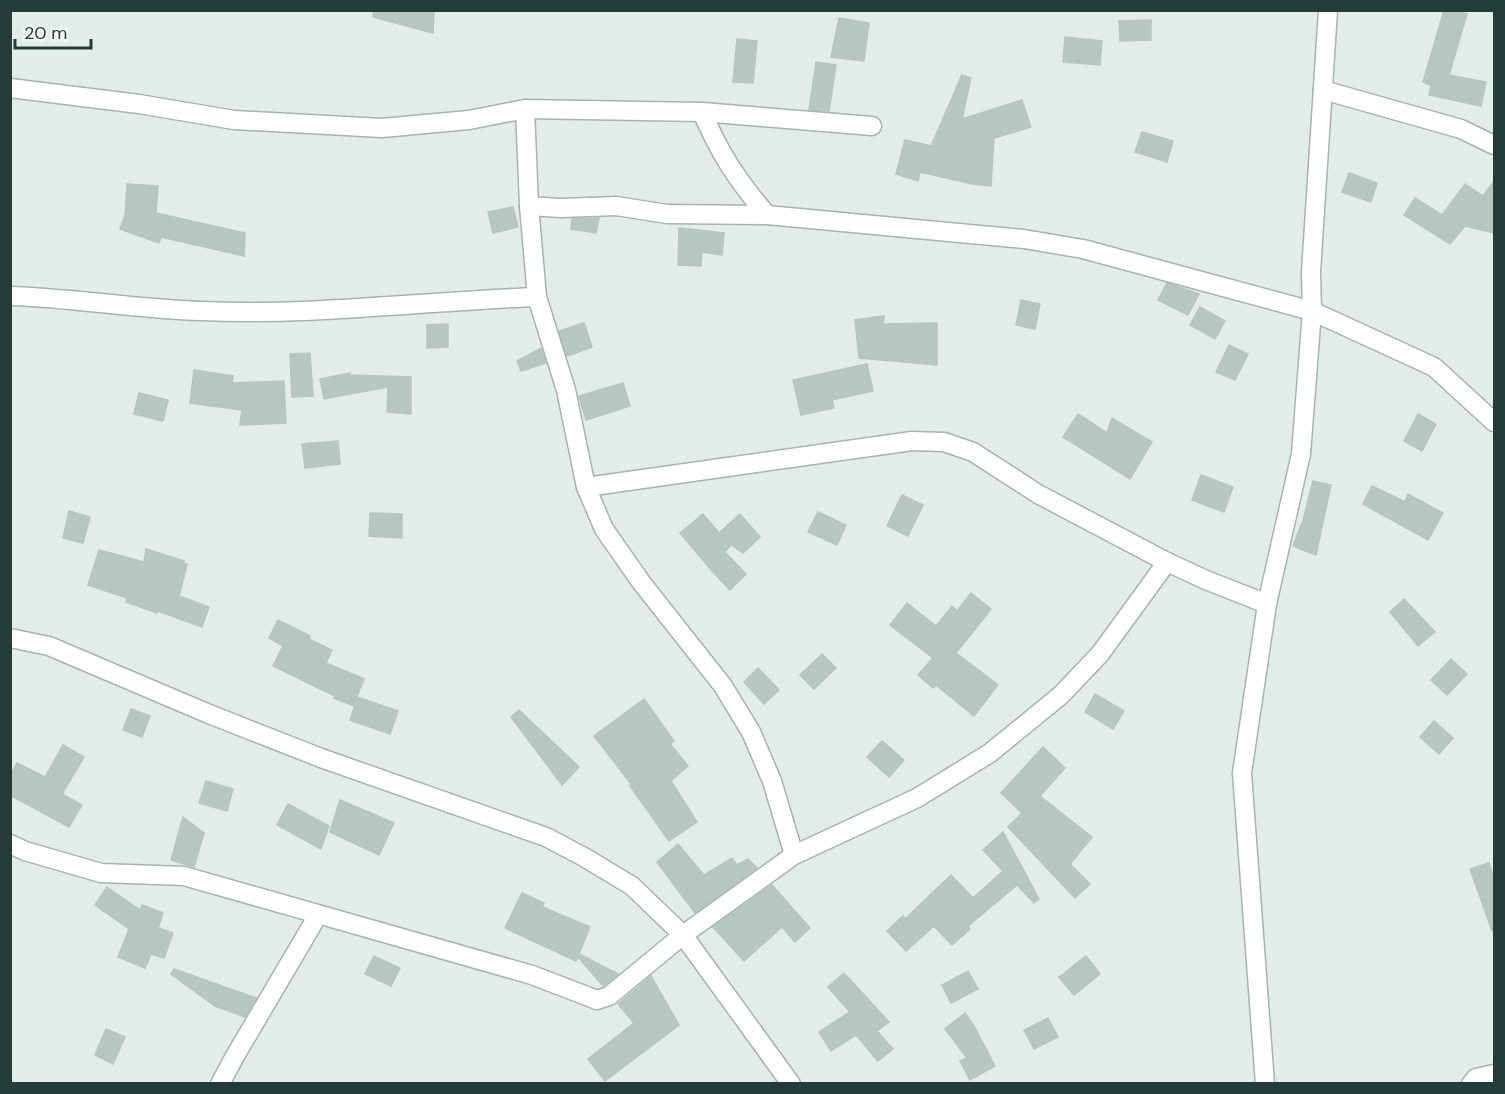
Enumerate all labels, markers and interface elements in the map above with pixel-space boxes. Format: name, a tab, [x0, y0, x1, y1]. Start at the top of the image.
scale bar	[15, 12, 92, 50]
text: 20 m	[24, 21, 67, 45]

